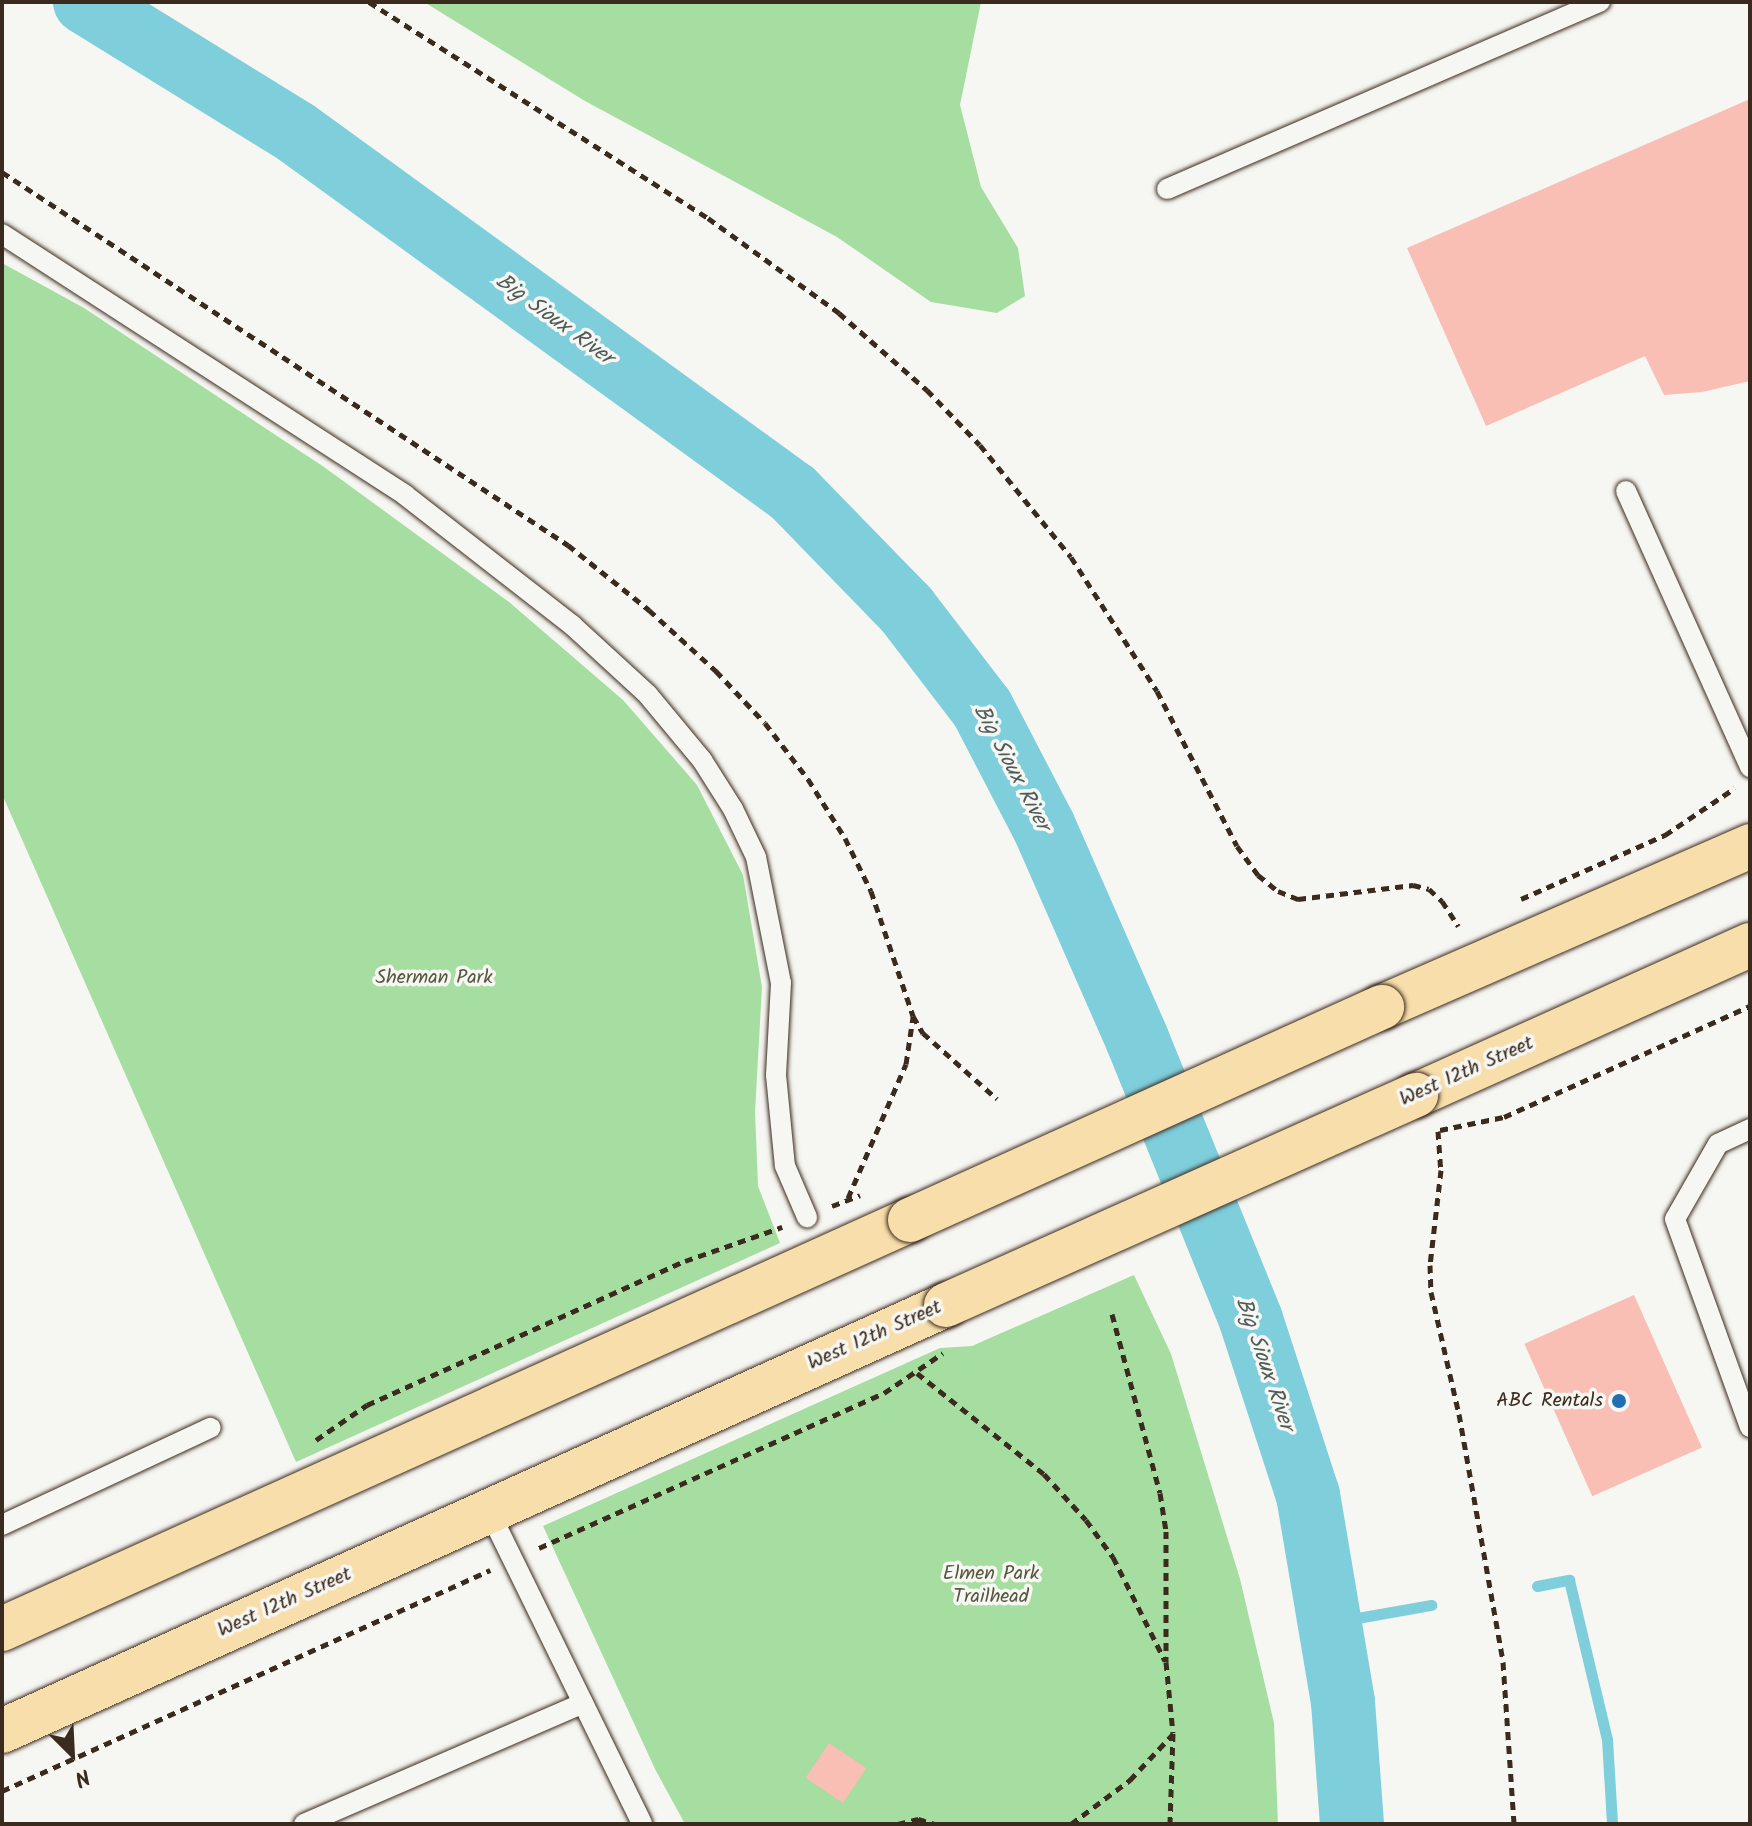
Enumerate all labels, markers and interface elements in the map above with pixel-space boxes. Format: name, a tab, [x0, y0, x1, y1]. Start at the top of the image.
water label: Big Sioux River	[490, 269, 618, 371]
water label: Big Sioux River	[967, 701, 1055, 835]
park label: Sherman Park	[375, 966, 493, 990]
street label: West 12th Street	[1396, 1032, 1538, 1112]
water label: Big Sioux River	[1229, 1294, 1299, 1434]
street label: West 12th Street	[804, 1296, 946, 1376]
place label: ABC Rentals	[1496, 1389, 1603, 1413]
marker: ABC Rentals	[1610, 1392, 1628, 1410]
street label: West 12th Street	[214, 1563, 356, 1643]
park label: Elmen Park Trailhead	[943, 1563, 1039, 1610]
north arrow	[32, 1714, 112, 1794]
text: N	[69, 1758, 95, 1795]

